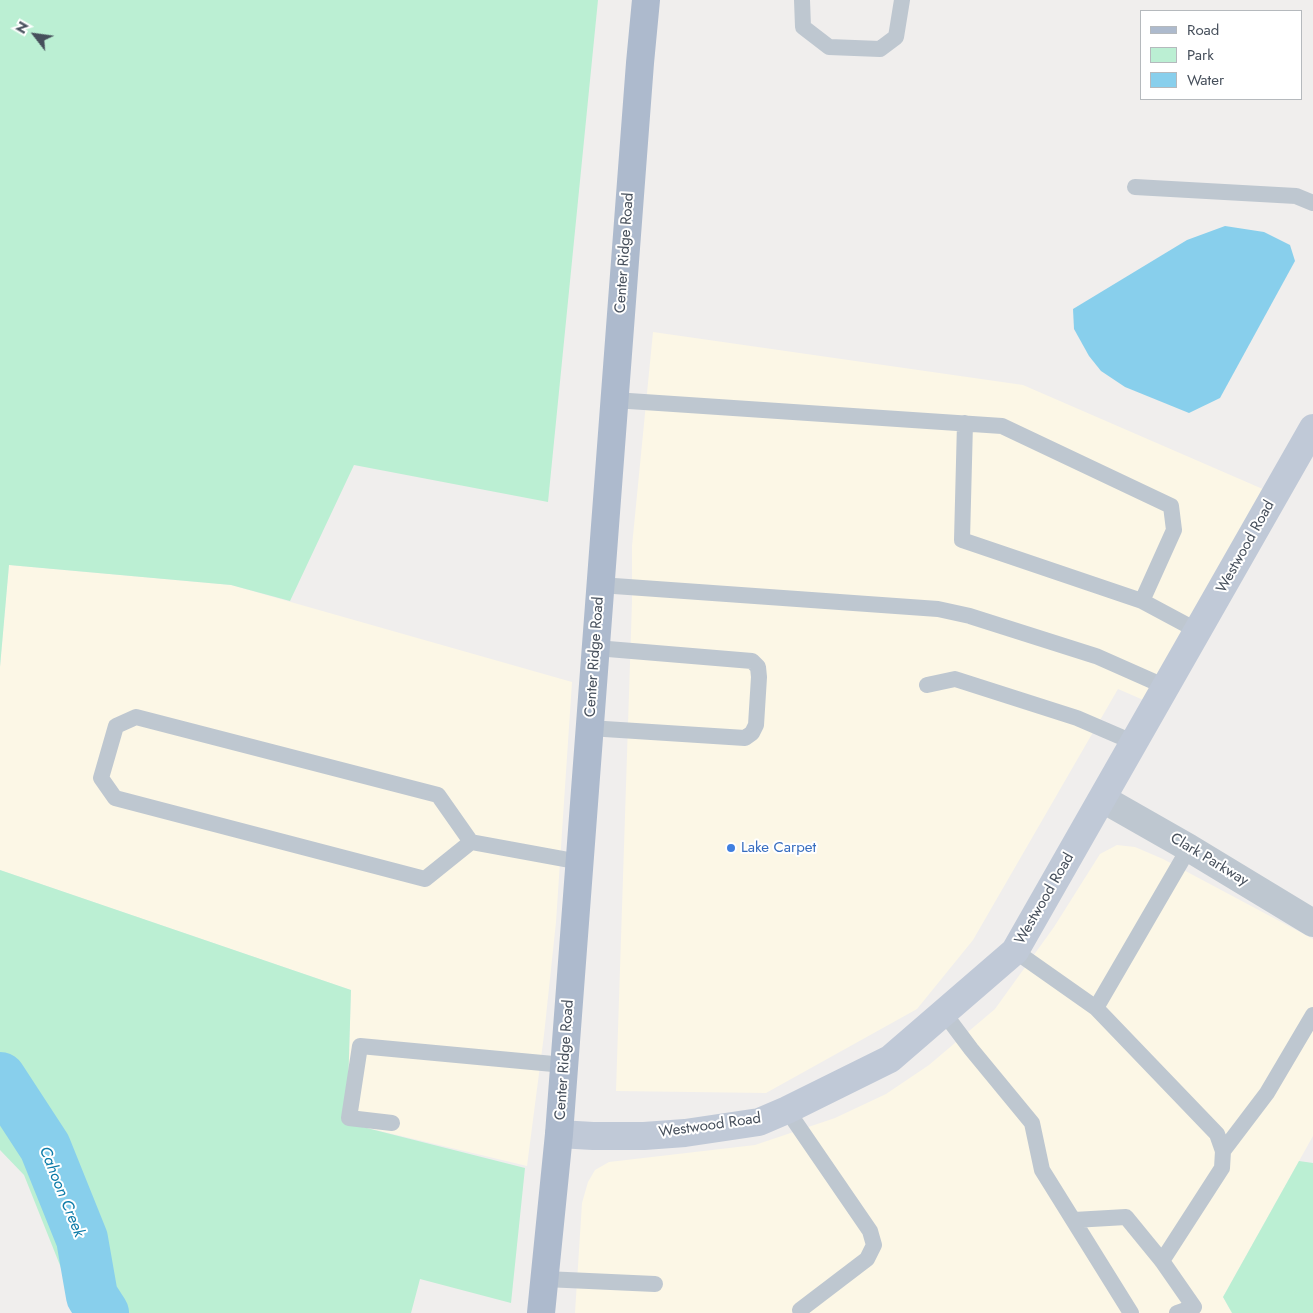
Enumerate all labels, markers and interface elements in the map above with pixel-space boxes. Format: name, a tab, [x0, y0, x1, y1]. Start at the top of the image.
north arrow	[10, 10, 60, 60]
legend	[1140, 10, 1303, 100]
text: N	[11, 18, 33, 37]
text: Road	[1187, 19, 1219, 41]
text: Park	[1187, 44, 1214, 66]
text: Water	[1187, 69, 1224, 91]
street label: Center Ridge Road	[612, 192, 638, 314]
street label: Westwood Road	[1213, 498, 1279, 596]
street label: Center Ridge Road	[582, 596, 608, 718]
street label: Clark Parkway	[1167, 830, 1251, 890]
place label: Lake Carpet	[741, 839, 816, 857]
marker: Lake Carpet	[725, 842, 737, 854]
street label: Westwood Road	[1012, 850, 1078, 948]
street label: Center Ridge Road	[552, 999, 578, 1121]
street label: Westwood Road	[658, 1110, 762, 1142]
water label: Cahoon Creek	[34, 1144, 88, 1240]

